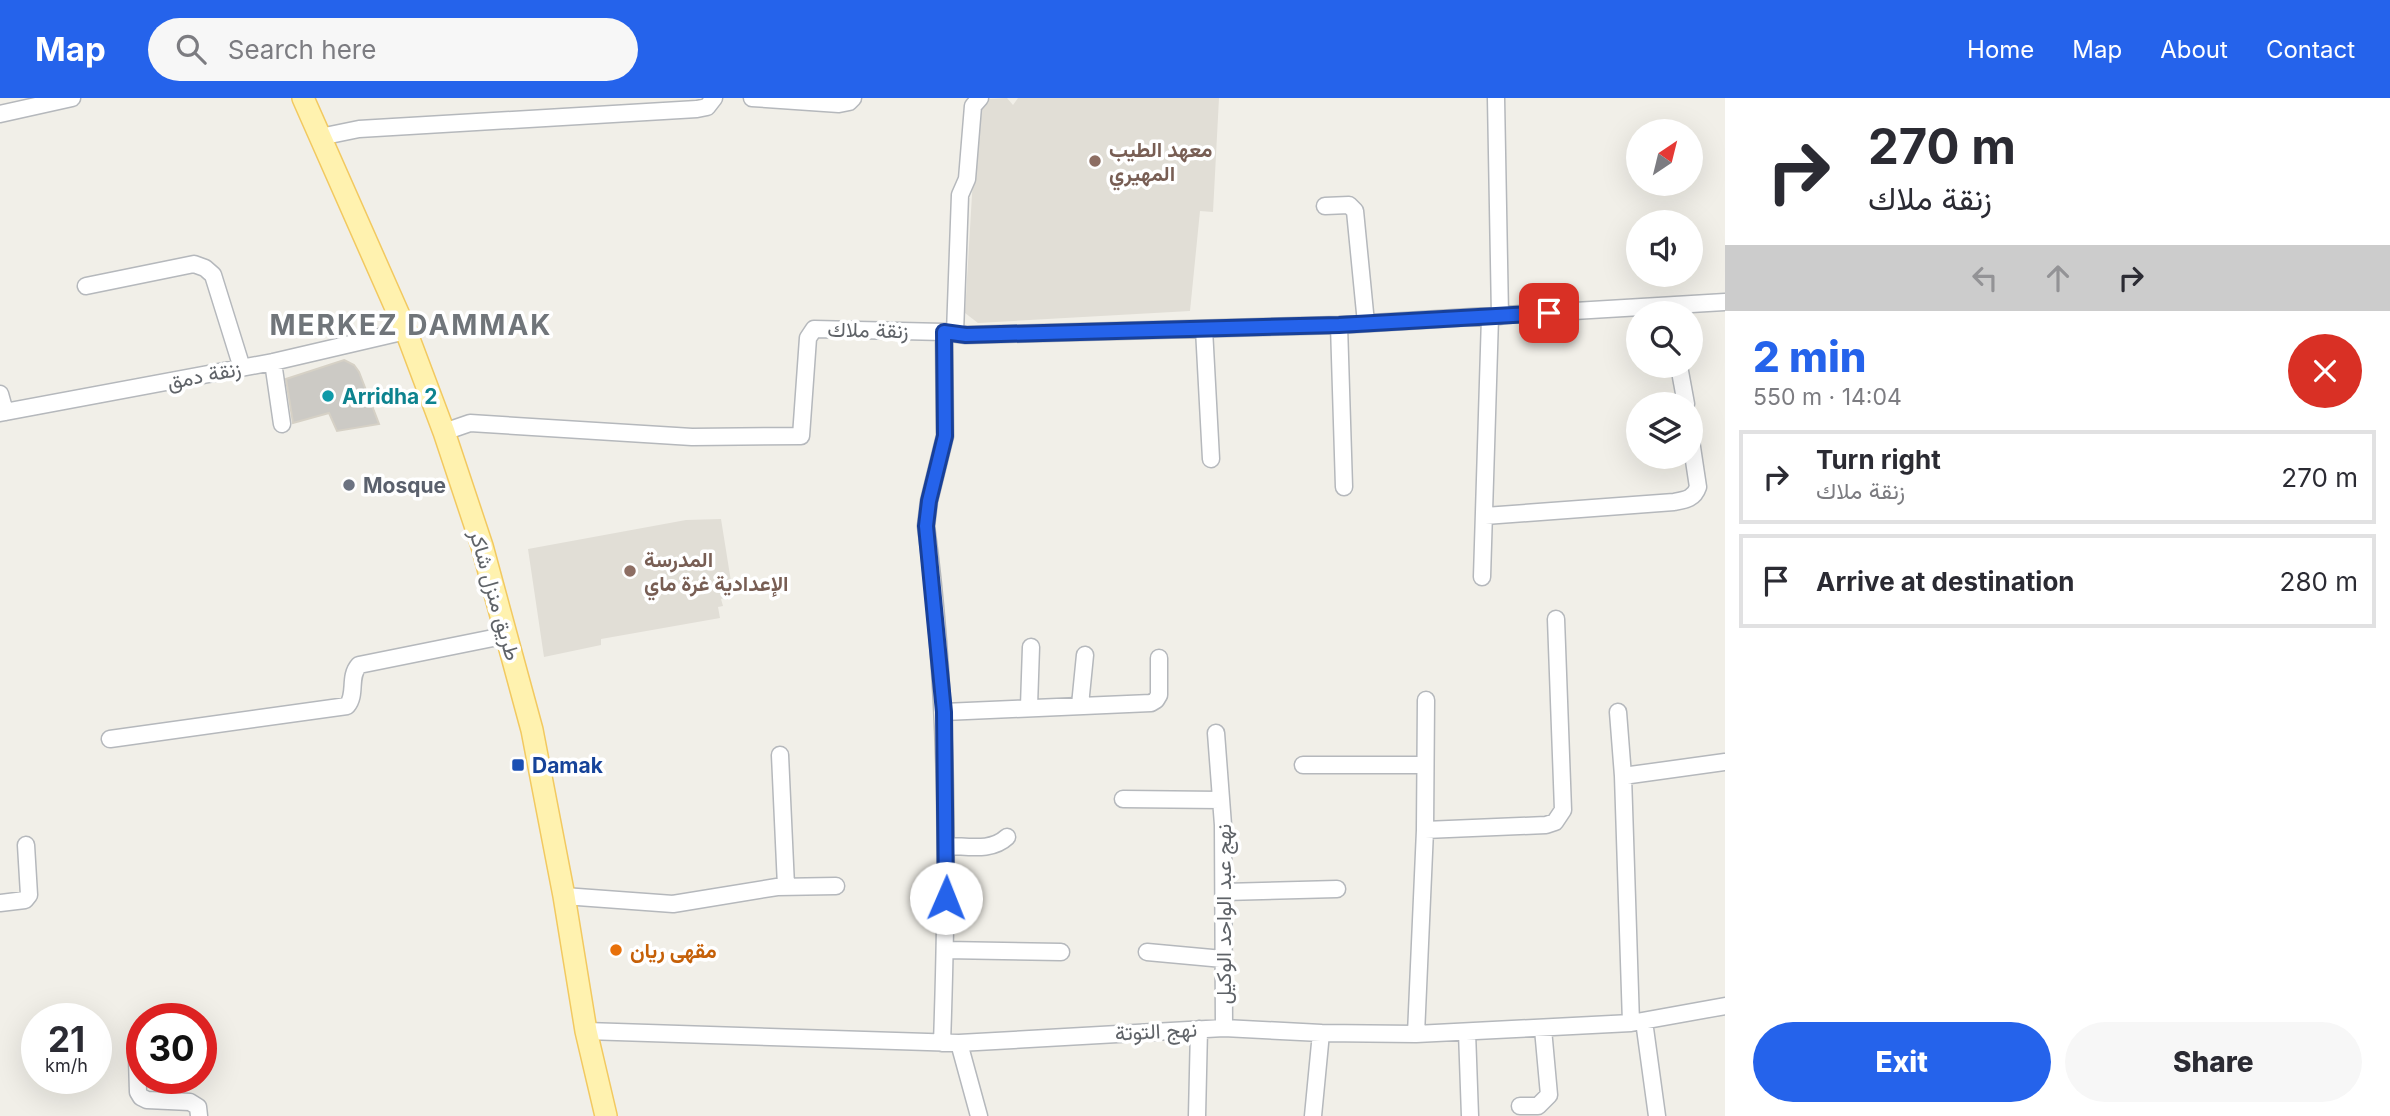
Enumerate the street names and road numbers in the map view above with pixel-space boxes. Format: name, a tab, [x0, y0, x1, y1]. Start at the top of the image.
street label: زنقة ملاك	[827, 317, 909, 344]
street label: زنقة دمق	[165, 356, 243, 395]
street label: طريق منزل شاكر	[463, 526, 526, 664]
street label: نهج عبد الواحد الوكيل	[1211, 824, 1238, 1004]
street label: نهج التوتة	[1114, 1016, 1198, 1048]

